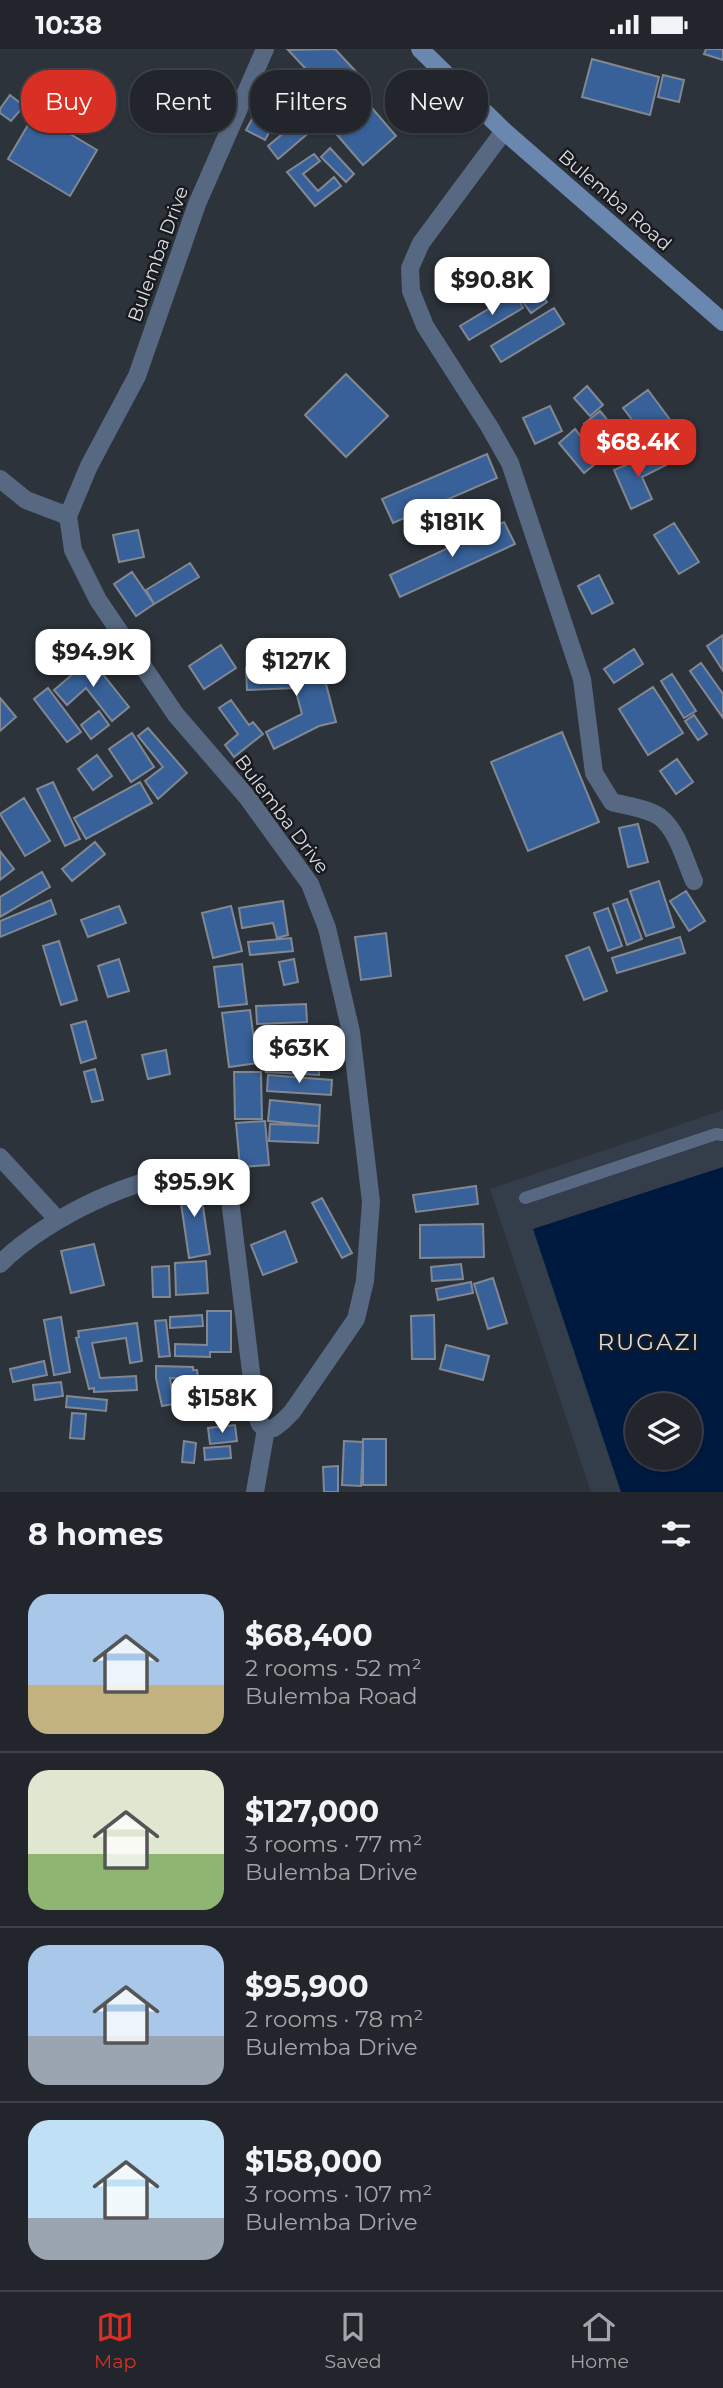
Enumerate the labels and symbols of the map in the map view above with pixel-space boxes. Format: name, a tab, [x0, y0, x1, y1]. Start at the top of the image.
street label: Bulemba Road	[554, 145, 676, 255]
street label: Bulemba Drive	[123, 183, 193, 325]
pin: $90.8K	[435, 257, 549, 317]
pin: $68.4K	[581, 419, 695, 479]
pin: $181K	[403, 499, 501, 559]
pin: $94.9K	[36, 629, 150, 689]
pin: $127K	[247, 639, 345, 698]
street label: Bulemba Drive	[230, 750, 334, 878]
pin: $63K	[258, 1025, 340, 1085]
pin: $95.9K	[137, 1159, 251, 1219]
district label: RUGAZI	[597, 1328, 701, 1356]
pin: $158K	[173, 1375, 271, 1435]

